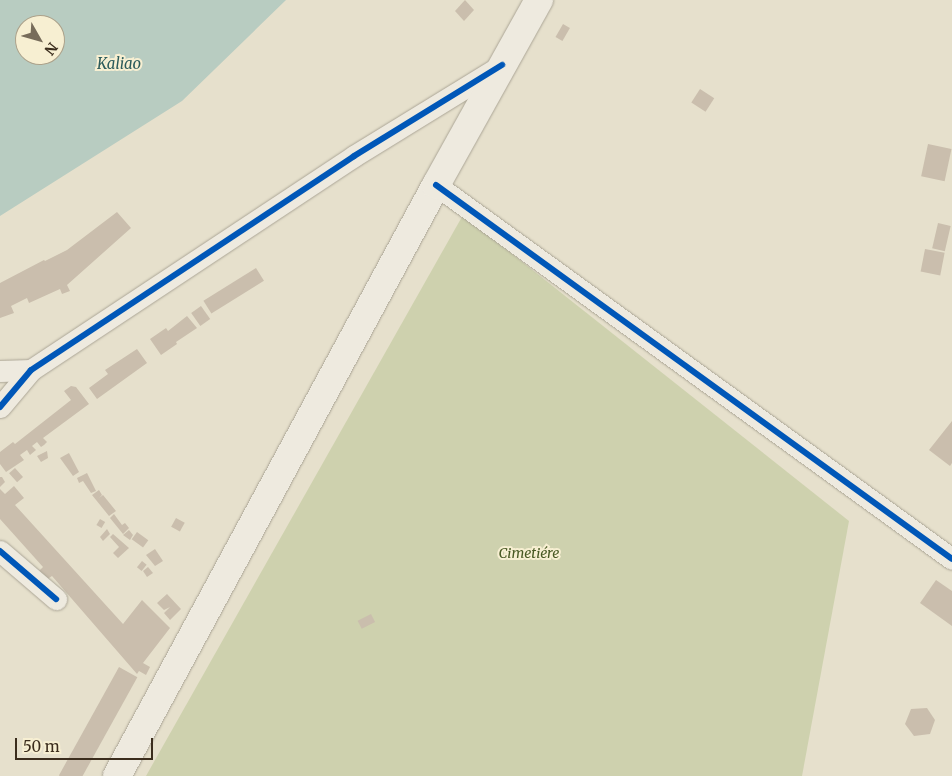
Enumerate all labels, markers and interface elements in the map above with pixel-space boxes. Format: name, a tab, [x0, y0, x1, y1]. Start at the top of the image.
north arrow	[15, 15, 65, 65]
text: N	[41, 39, 62, 59]
water label: Kaliao	[97, 55, 141, 73]
park label: Cimetiére	[499, 545, 559, 561]
scale bar	[18, 728, 155, 760]
text: 50 m	[23, 737, 60, 756]

